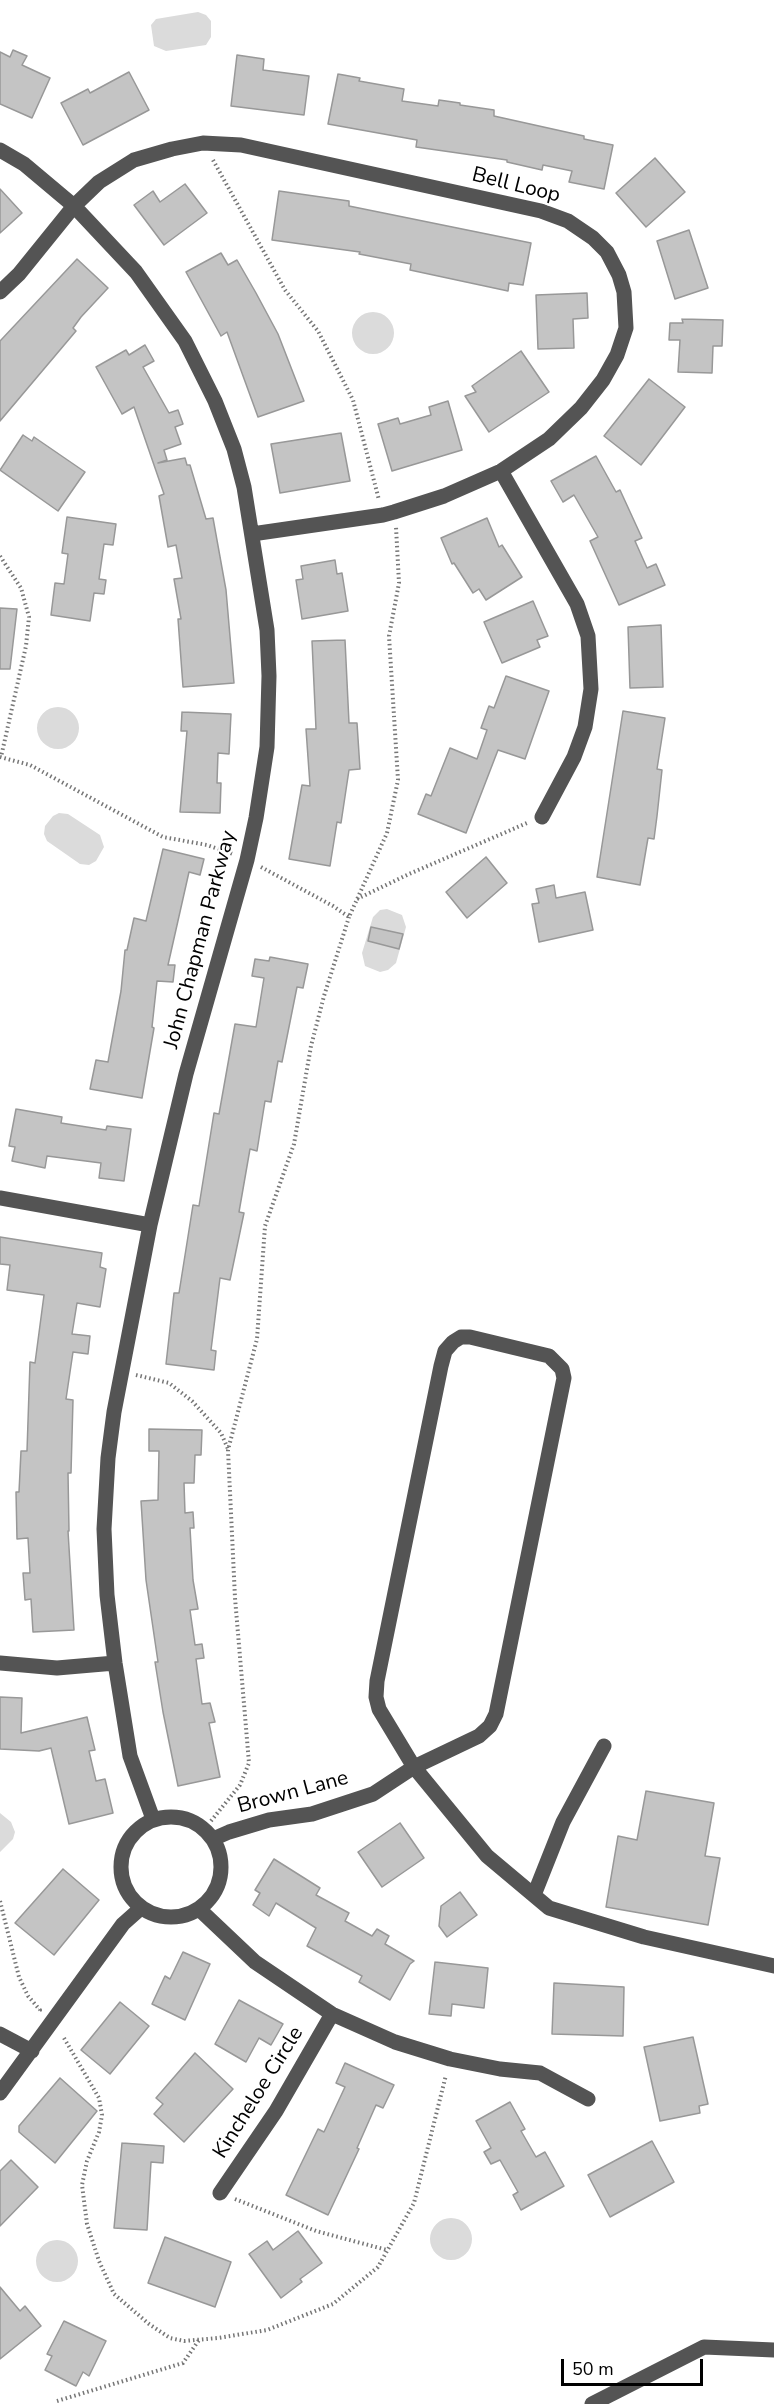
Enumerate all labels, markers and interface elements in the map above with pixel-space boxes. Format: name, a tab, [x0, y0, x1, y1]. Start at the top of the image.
street label: Bell Loop	[469, 163, 563, 209]
street label: John Chapman Parkway	[160, 828, 242, 1052]
street label: Brown Lane	[235, 1766, 351, 1820]
street label: Kincheloe Circle	[208, 2023, 310, 2163]
scale bar	[564, 2347, 706, 2385]
text: 50 m	[572, 2357, 614, 2381]

